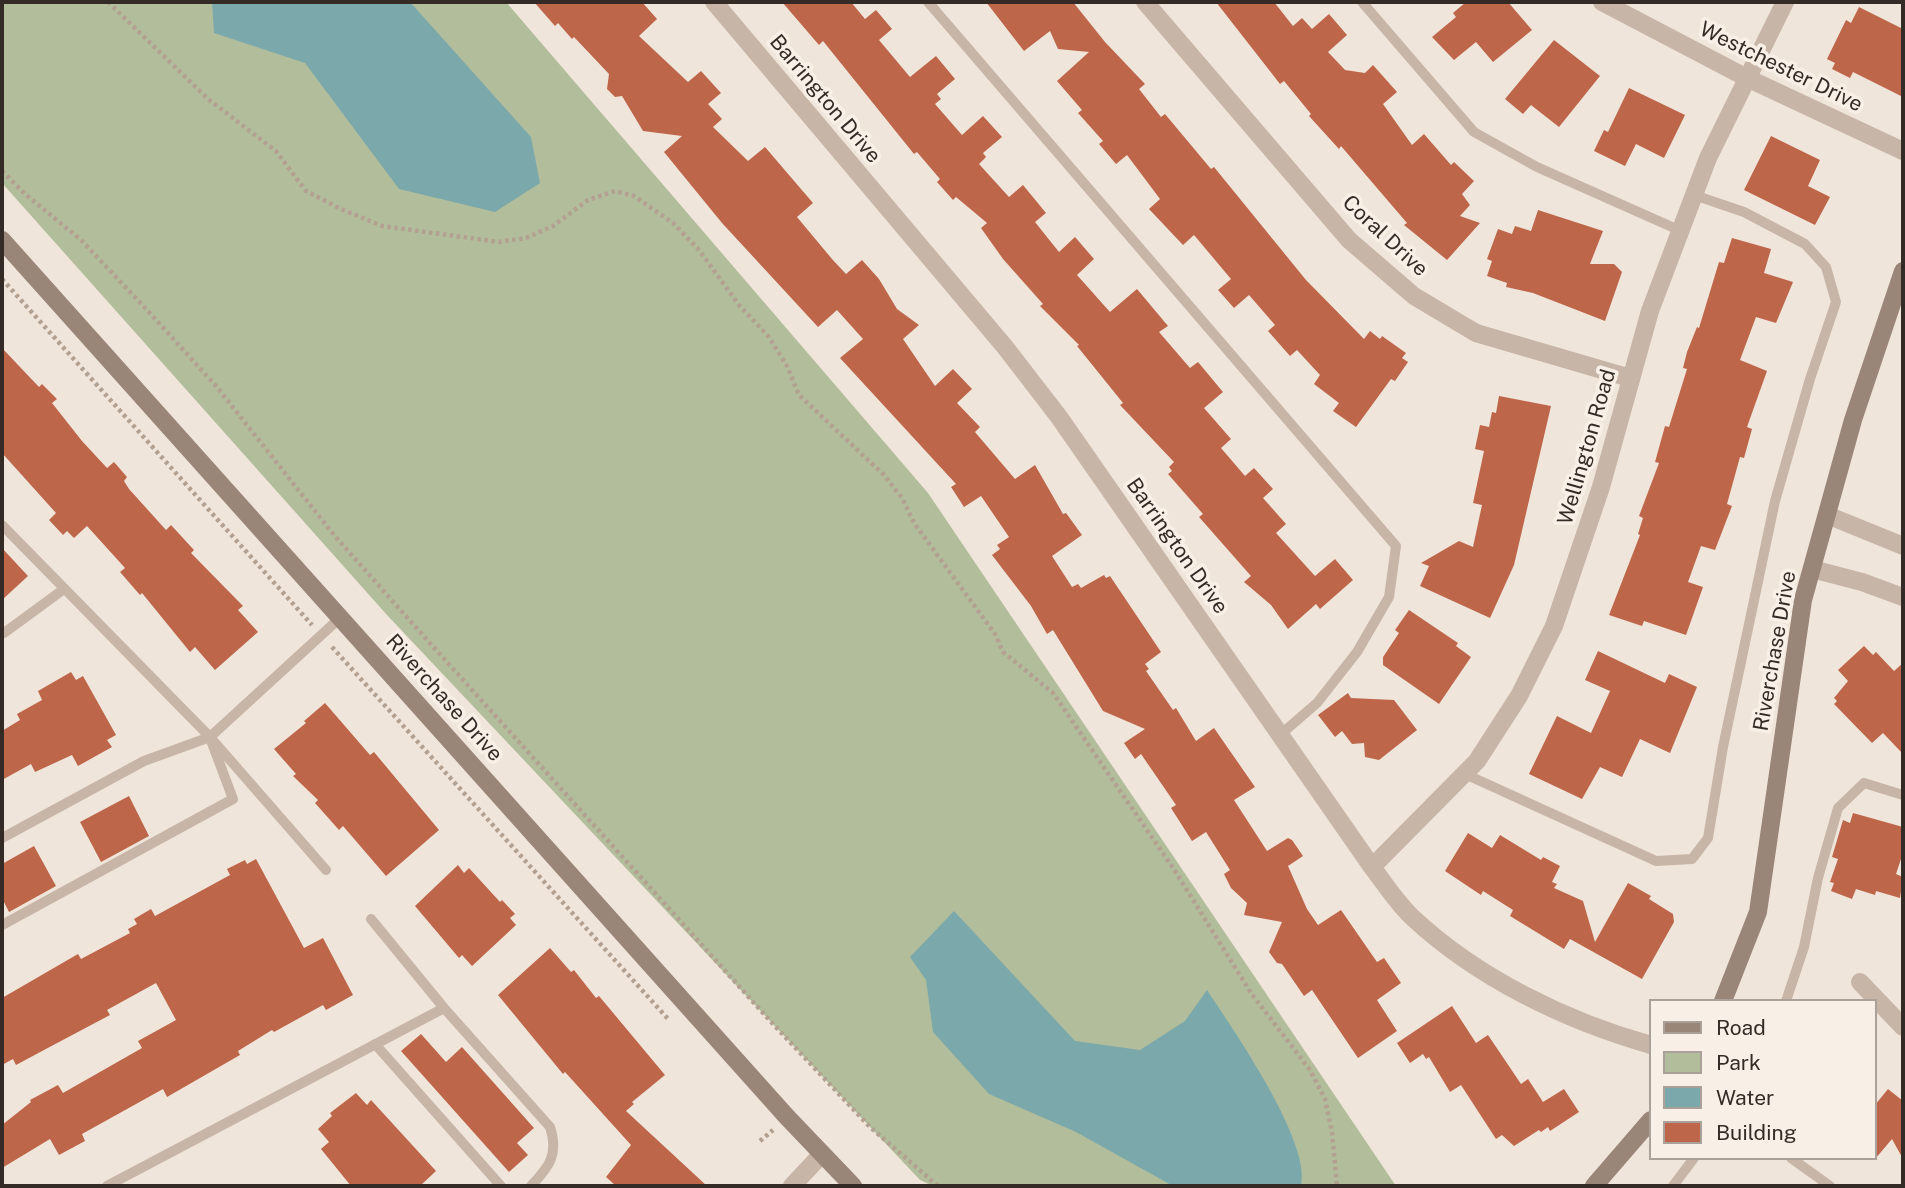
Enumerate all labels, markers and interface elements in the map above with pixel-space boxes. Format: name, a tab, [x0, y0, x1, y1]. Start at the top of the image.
street label: Westchester Drive	[1695, 17, 1867, 117]
street label: Barrington Drive	[764, 30, 886, 168]
street label: Coral Drive	[1337, 190, 1433, 282]
street label: Wellington Road	[1553, 366, 1621, 528]
street label: Barrington Drive	[1121, 473, 1233, 619]
street label: Riverchase Drive	[1748, 569, 1802, 733]
street label: Riverchase Drive	[380, 629, 508, 767]
legend	[1650, 999, 1877, 1160]
text: Road	[1716, 1015, 1766, 1040]
text: Park	[1716, 1050, 1761, 1075]
text: Water	[1716, 1085, 1774, 1110]
text: Building	[1716, 1120, 1797, 1145]

